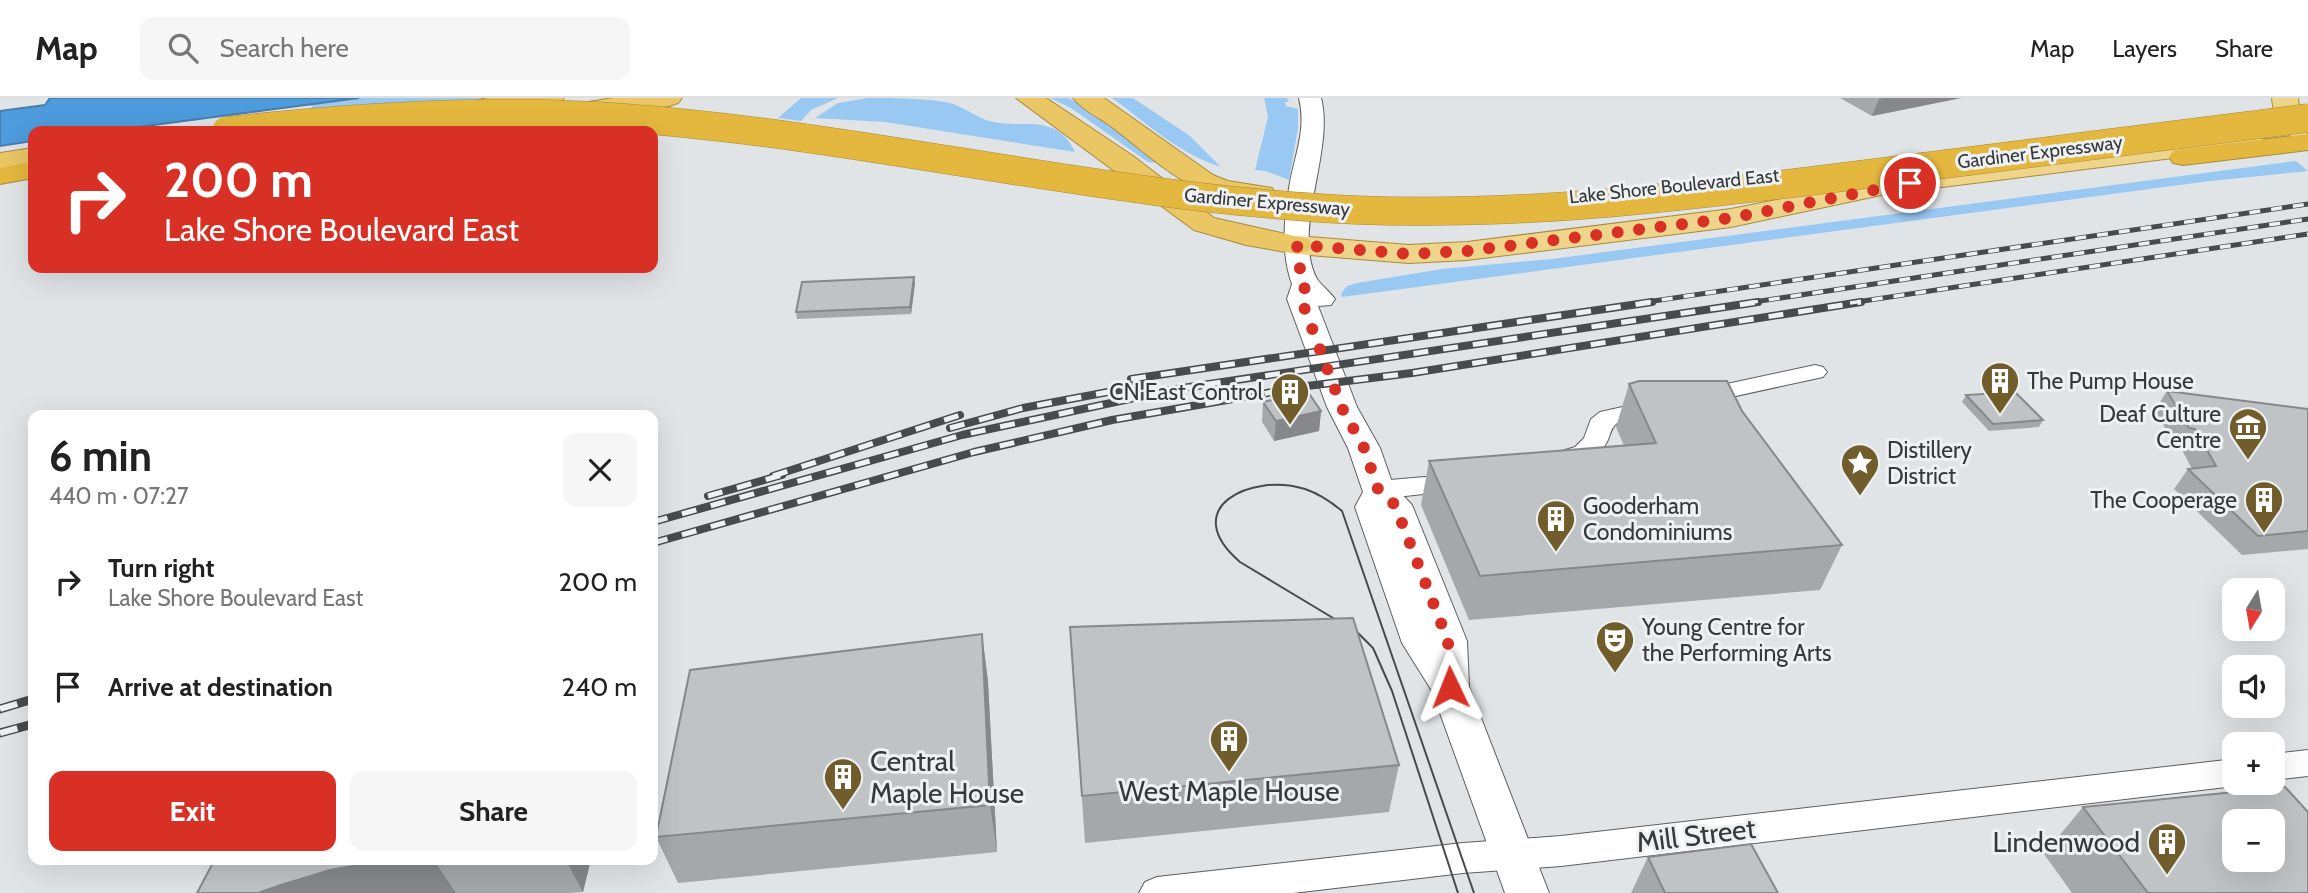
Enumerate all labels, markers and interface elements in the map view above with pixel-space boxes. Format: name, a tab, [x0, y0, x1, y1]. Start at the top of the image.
search box	[140, 17, 630, 80]
text: Map	[35, 28, 98, 68]
icon: search	[164, 29, 202, 67]
text: Search here	[220, 32, 349, 64]
text: Map	[2030, 34, 2074, 63]
text: Layers	[2112, 34, 2177, 63]
text: Share	[2215, 34, 2273, 63]
street label: Gardiner Expressway	[1956, 130, 2124, 174]
text: 200 m	[164, 150, 313, 209]
pin	[1880, 153, 1940, 213]
icon: right	[49, 154, 140, 245]
street label: Lake Shore Boulevard East	[1568, 163, 1781, 208]
icon: arrive	[1891, 164, 1929, 202]
street label: Gardiner Expressway	[1183, 183, 1351, 221]
text: Lake Shore Boulevard East	[164, 210, 519, 249]
building icon: The Pump House	[1979, 360, 2021, 415]
place label: The Pump House	[2027, 367, 2194, 395]
building icon: CN East Control	[1269, 371, 1311, 426]
place label: CN East Control	[1109, 378, 1264, 406]
place label: Deaf Culture Centre	[2099, 400, 2221, 454]
museum icon: Deaf Culture Centre	[2227, 406, 2269, 461]
text: 6 min	[49, 430, 152, 482]
button: close	[563, 433, 637, 507]
place label: Distillery District	[1887, 436, 1972, 490]
place icon: Distillery District	[1839, 442, 1881, 497]
building icon: The Cooperage	[2243, 479, 2285, 534]
text: 440 m · 07:27	[49, 482, 189, 510]
place label: The Cooperage	[2090, 486, 2237, 514]
place label: Gooderham Condominiums	[1583, 492, 1732, 546]
building icon: Gooderham Condominiums	[1535, 498, 1577, 553]
text: Turn right	[108, 552, 214, 584]
icon: right	[49, 563, 87, 601]
text: 200 m	[558, 566, 637, 598]
north arrow	[2222, 578, 2286, 640]
map controls	[2222, 578, 2285, 872]
text: Lake Shore Boulevard East	[108, 584, 363, 612]
place label: Young Centre for the Performing Arts	[1641, 613, 1832, 667]
theatre icon: Young Centre for the Performing Arts	[1594, 619, 1636, 674]
position arrow	[1413, 650, 1487, 724]
button: sound	[2222, 655, 2285, 718]
icon: arrive	[49, 668, 87, 706]
text: Arrive at destination	[108, 671, 333, 703]
text: 240 m	[562, 671, 637, 703]
building icon: West Maple House	[1208, 718, 1250, 773]
button: +	[2222, 732, 2285, 795]
place label: Central Maple House	[870, 744, 1024, 810]
building icon: Central Maple House	[822, 756, 864, 811]
button: Exit	[49, 771, 336, 851]
button: Share	[350, 771, 637, 851]
place label: West Maple House	[1118, 774, 1340, 808]
button: −	[2222, 809, 2285, 872]
street label: Mill Street	[1634, 811, 1758, 859]
building icon: Lindenwood	[2146, 821, 2188, 876]
place label: Lindenwood	[1993, 825, 2140, 859]

